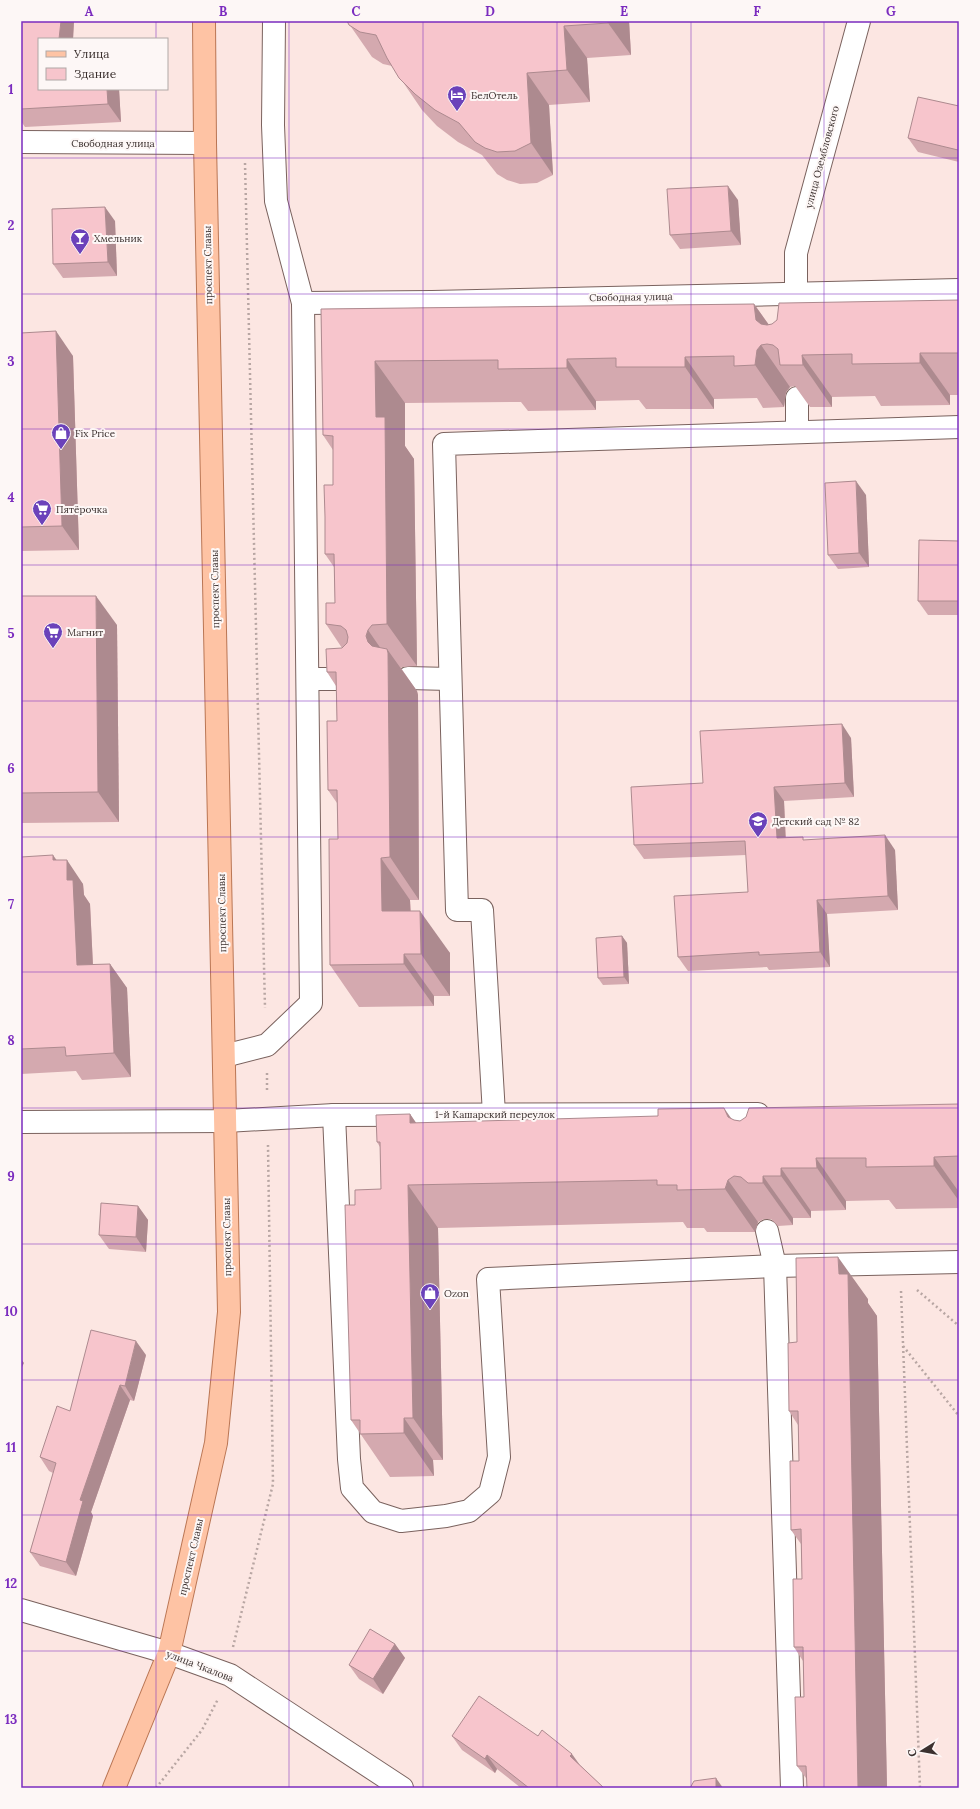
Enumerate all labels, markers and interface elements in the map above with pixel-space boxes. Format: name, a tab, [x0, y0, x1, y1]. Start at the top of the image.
text: A	[85, 3, 94, 20]
text: B	[219, 3, 228, 20]
text: C	[352, 3, 361, 20]
text: D	[485, 3, 495, 20]
text: E	[620, 3, 628, 20]
text: F	[753, 3, 761, 20]
text: G	[886, 3, 896, 20]
legend	[38, 38, 168, 90]
text: Улица	[73, 46, 110, 61]
text: Здание	[74, 66, 117, 81]
text: 1	[8, 81, 14, 98]
hotel icon: БелОтель	[446, 84, 468, 112]
place label: БелОтель	[471, 89, 518, 102]
street label: улица Озембловского	[802, 104, 842, 210]
street label: Свободная улица	[71, 137, 155, 150]
text: 2	[8, 217, 15, 234]
street label: проспект Славы	[201, 226, 215, 304]
bar icon: Хмельник	[69, 227, 91, 255]
place label: Хмельник	[94, 232, 143, 245]
street label: Свободная улица	[589, 290, 673, 304]
text: 3	[7, 353, 15, 370]
shop icon: Fix Price	[50, 422, 72, 450]
place label: Fix Price	[75, 427, 116, 440]
text: 4	[7, 489, 15, 506]
supermarket icon: Пятёрочка	[31, 498, 53, 526]
place label: Пятёрочка	[56, 503, 107, 516]
street label: проспект Славы	[208, 550, 222, 628]
supermarket icon: Магнит	[42, 621, 64, 649]
text: 5	[7, 625, 15, 642]
place label: Магнит	[67, 626, 103, 639]
text: 6	[7, 760, 15, 777]
school or university icon: Детский сад № 82	[747, 810, 769, 838]
place label: Детский сад № 82	[772, 815, 859, 828]
street label: проспект Славы	[215, 874, 229, 952]
text: 7	[8, 896, 14, 913]
text: 8	[7, 1032, 15, 1049]
street label: 1-й Кашарский переулок	[435, 1108, 556, 1121]
text: 9	[7, 1168, 15, 1185]
street label: проспект Славы	[220, 1198, 234, 1276]
shop icon: Ozon	[419, 1282, 441, 1310]
place label: Ozon	[444, 1287, 469, 1300]
text: 10	[4, 1303, 18, 1320]
text: 11	[6, 1439, 16, 1456]
street label: проспект Славы	[176, 1517, 206, 1597]
text: 12	[5, 1575, 17, 1592]
street label: улица Чкалова	[165, 1647, 235, 1685]
text: 13	[5, 1711, 17, 1728]
north arrow	[902, 1731, 942, 1771]
text: С	[905, 1747, 920, 1758]

